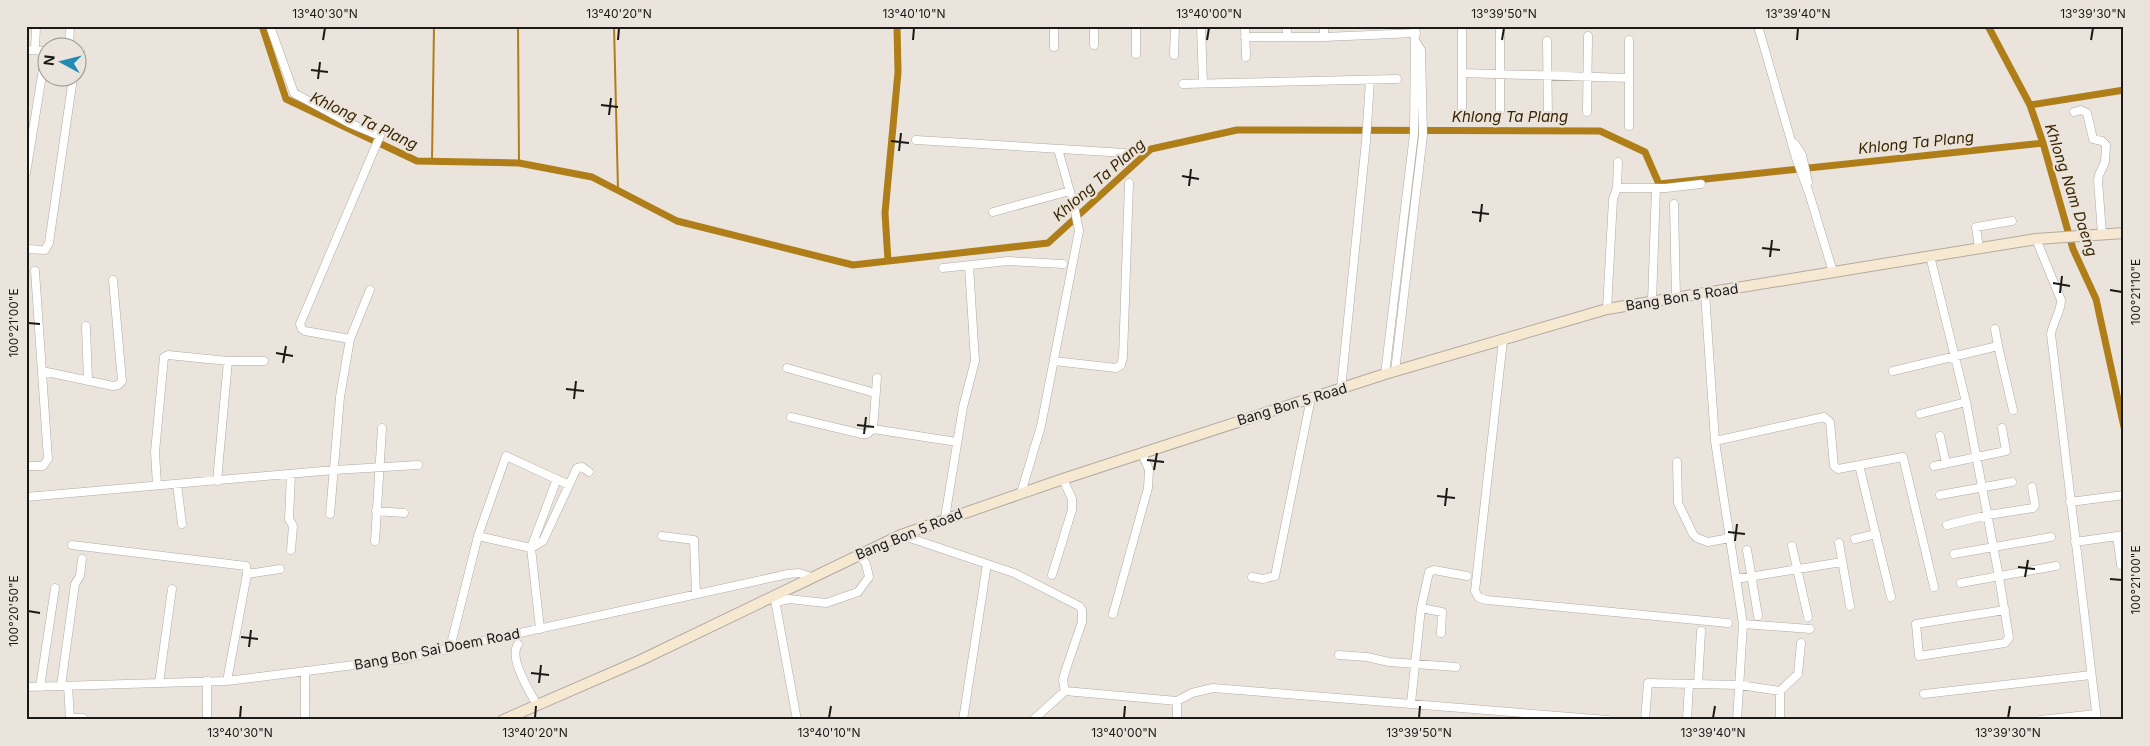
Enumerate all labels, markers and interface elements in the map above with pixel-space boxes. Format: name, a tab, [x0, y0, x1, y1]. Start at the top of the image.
text: 13°40'30"N	[292, 6, 358, 21]
text: 13°40'20"N	[586, 6, 652, 21]
text: 13°40'10"N	[882, 6, 946, 21]
text: 13°40'00"N	[1176, 6, 1242, 21]
text: 13°39'50"N	[1471, 6, 1537, 21]
text: 13°39'40"N	[1765, 6, 1831, 21]
text: 13°39'30"N	[2060, 6, 2126, 21]
north arrow	[38, 38, 88, 88]
text: N	[40, 54, 58, 67]
water label: Khlong Ta Plang	[307, 87, 421, 154]
water label: Khlong Ta Plang	[1452, 107, 1568, 126]
water label: Khlong Nam Daeng	[2041, 121, 2102, 259]
water label: Khlong Ta Plang	[1857, 127, 1975, 158]
water label: Khlong Ta Plang	[1049, 134, 1149, 225]
text: 100°21'10"E	[2128, 259, 2143, 325]
street label: Bang Bon 5 Road	[1624, 279, 1739, 314]
text: 100°21'00"E	[6, 288, 21, 358]
street label: Bang Bon 5 Road	[1235, 379, 1349, 428]
street label: Bang Bon 5 Road	[853, 504, 965, 563]
text: 100°21'00"E	[2128, 545, 2143, 615]
text: 100°20'50"E	[6, 575, 21, 647]
street label: Bang Bon Sai Doem Road	[353, 624, 521, 673]
text: 13°40'30"N	[207, 725, 273, 740]
text: 13°40'20"N	[502, 725, 568, 740]
text: 13°40'10"N	[797, 725, 861, 740]
text: 13°40'00"N	[1091, 725, 1157, 740]
text: 13°39'50"N	[1386, 725, 1452, 740]
text: 13°39'40"N	[1680, 725, 1746, 740]
text: 13°39'30"N	[1975, 725, 2041, 740]

